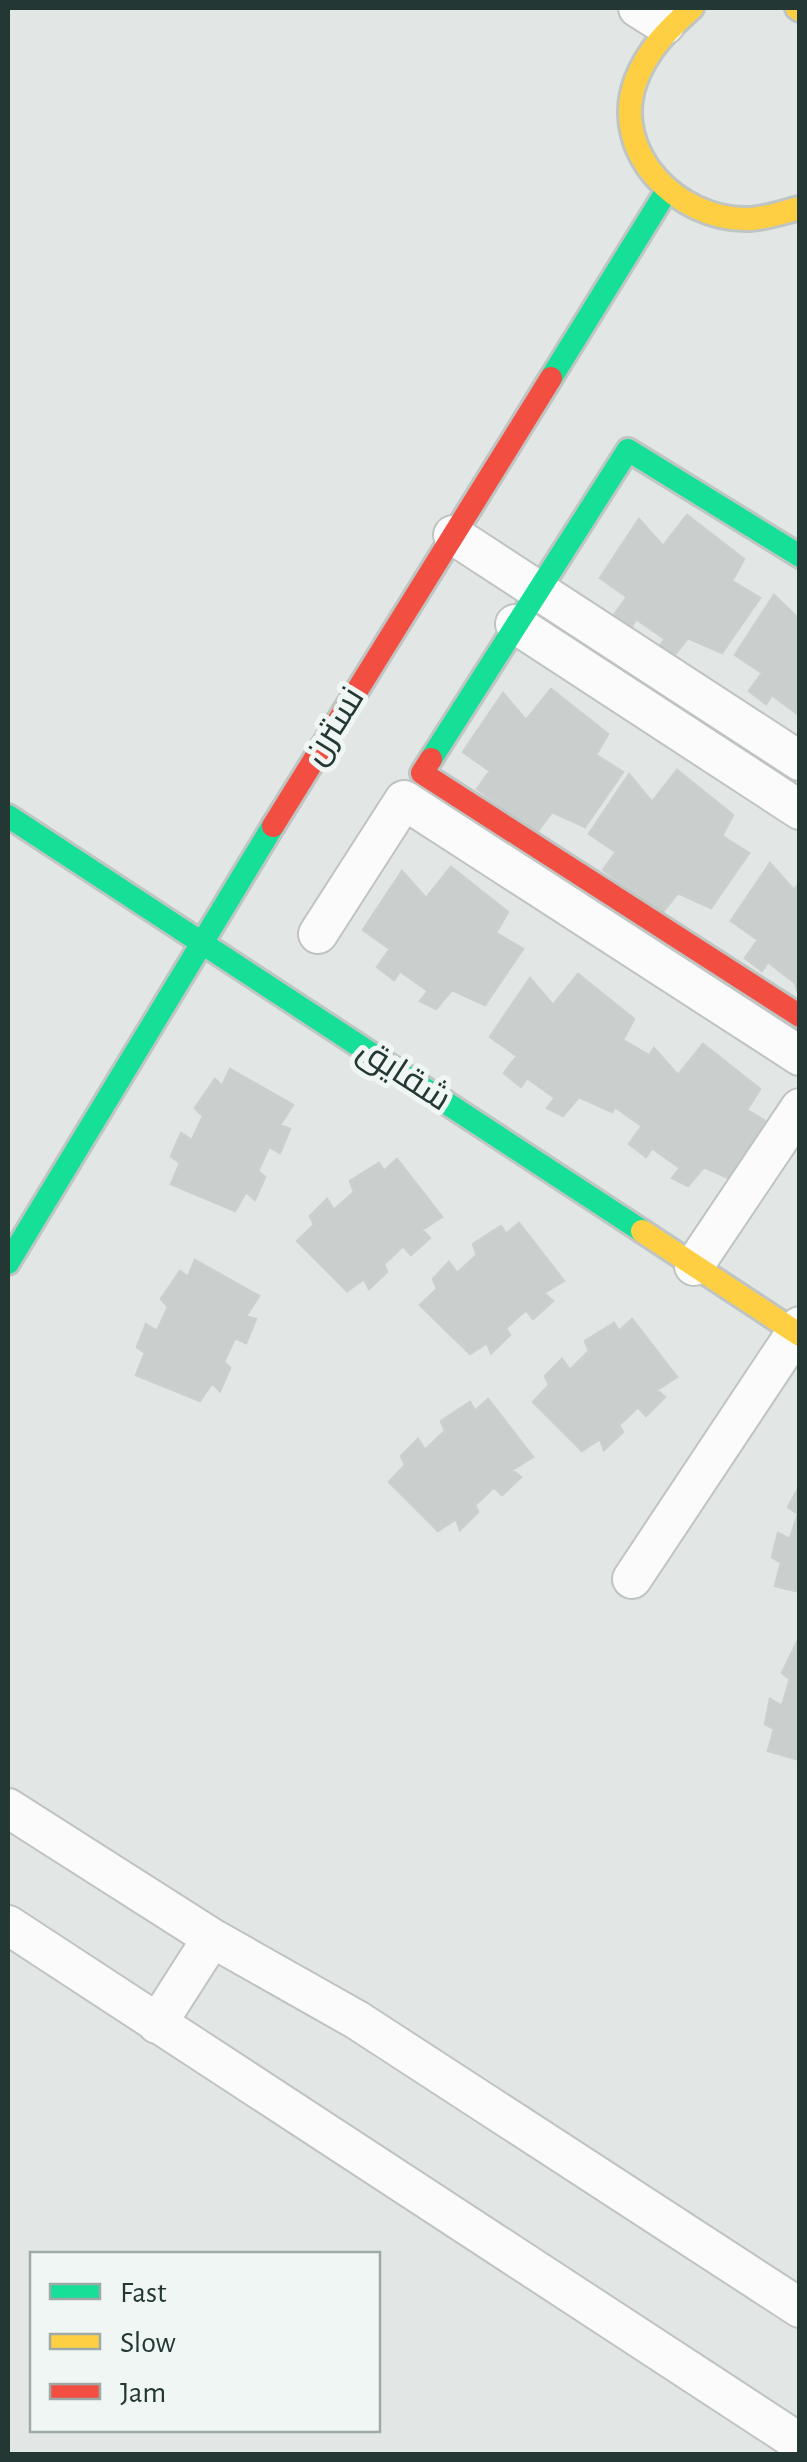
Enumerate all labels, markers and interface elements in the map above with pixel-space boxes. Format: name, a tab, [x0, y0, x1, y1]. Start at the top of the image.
street label: نسترن	[297, 681, 373, 772]
street label: شقایق	[350, 1032, 456, 1120]
legend	[30, 2252, 380, 2432]
text: Fast	[120, 2278, 167, 2308]
text: Slow	[120, 2328, 176, 2358]
text: Jam	[120, 2378, 166, 2408]

